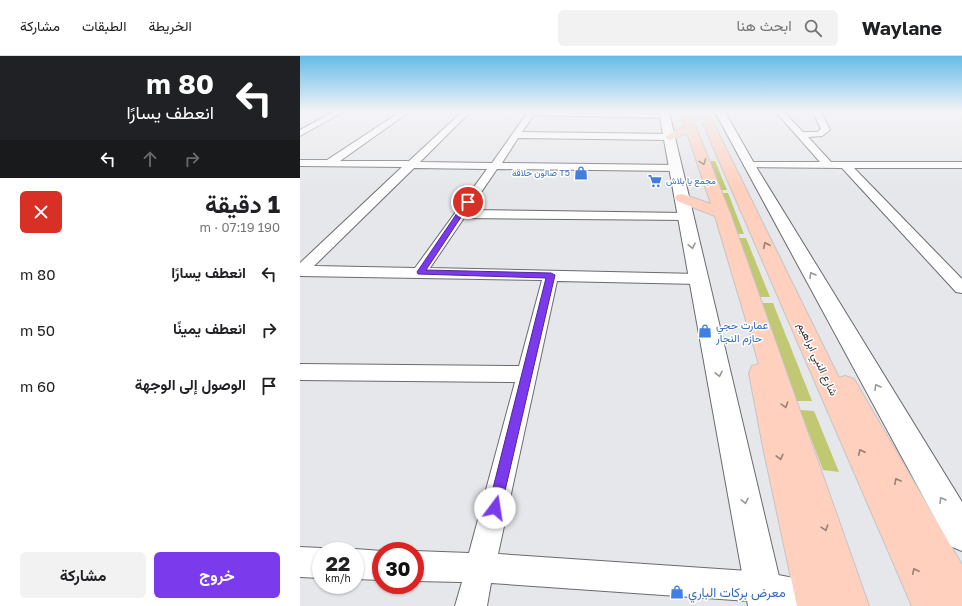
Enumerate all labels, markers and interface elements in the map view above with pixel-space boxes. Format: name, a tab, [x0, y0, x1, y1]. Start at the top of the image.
search box	[558, 10, 838, 46]
text: ابحث هنا	[737, 16, 792, 34]
text: Waylane	[862, 16, 942, 39]
text: مشاركة	[20, 17, 60, 34]
text: الطبقات	[82, 17, 126, 34]
text: الخريطة	[148, 17, 192, 34]
icon: search	[802, 17, 824, 39]
text: 80 m	[146, 67, 214, 100]
icon: left	[228, 72, 280, 124]
text: انعطف يسارًا	[126, 101, 214, 123]
icon: left	[97, 148, 119, 170]
icon: ahead	[139, 148, 161, 170]
icon: right	[181, 148, 203, 170]
one-way arrow	[699, 158, 707, 165]
shop icon: صالون حلاقة T5	[573, 165, 589, 181]
place label: صالون حلاقة T5	[512, 167, 570, 179]
supermarket icon: مجمع يا بلاش	[647, 173, 663, 189]
place label: مجمع يا بلاش	[666, 175, 716, 187]
pin	[451, 185, 485, 219]
text: 1 دقيقة	[205, 189, 280, 218]
button: close	[20, 191, 62, 233]
icon: arrive	[457, 191, 479, 213]
text: 190 m · 07:19	[200, 219, 280, 235]
one-way arrow	[763, 242, 771, 249]
one-way arrow	[688, 243, 696, 249]
text: انعطف يسارًا	[171, 263, 246, 281]
icon: left	[258, 263, 280, 285]
text: 80 m	[20, 265, 56, 283]
one-way arrow	[810, 272, 817, 279]
place label: عمارت حجي حازم النجار	[715, 318, 768, 346]
text: انعطف يمينًا	[173, 319, 246, 337]
icon: right	[258, 319, 280, 341]
street label: شارع النبي ابراهيم	[792, 320, 841, 400]
text: 50 m	[20, 321, 55, 339]
shop icon: عمارت حجي حازم النجار	[697, 323, 713, 339]
one-way arrow	[714, 370, 722, 377]
text: الوصول إلى الوجهة	[135, 375, 246, 393]
icon: arrive	[258, 375, 280, 397]
text: 60 m	[20, 377, 55, 395]
one-way arrow	[875, 384, 882, 391]
one-way arrow	[780, 401, 788, 408]
one-way arrow	[858, 449, 866, 457]
one-way arrow	[775, 454, 783, 460]
one-way arrow	[895, 478, 902, 485]
position arrow	[474, 487, 516, 529]
one-way arrow	[940, 497, 947, 504]
one-way arrow	[741, 498, 749, 504]
one-way arrow	[820, 525, 829, 532]
speed limit sign: 30	[372, 542, 424, 594]
text: 22	[326, 551, 350, 575]
button: مشاركة	[20, 552, 146, 598]
button: خروج	[154, 552, 280, 598]
one-way arrow	[912, 567, 920, 575]
text: km/h	[325, 572, 351, 584]
shop icon: معرض بركات الباري	[669, 584, 685, 600]
place label: معرض بركات الباري	[688, 584, 786, 603]

